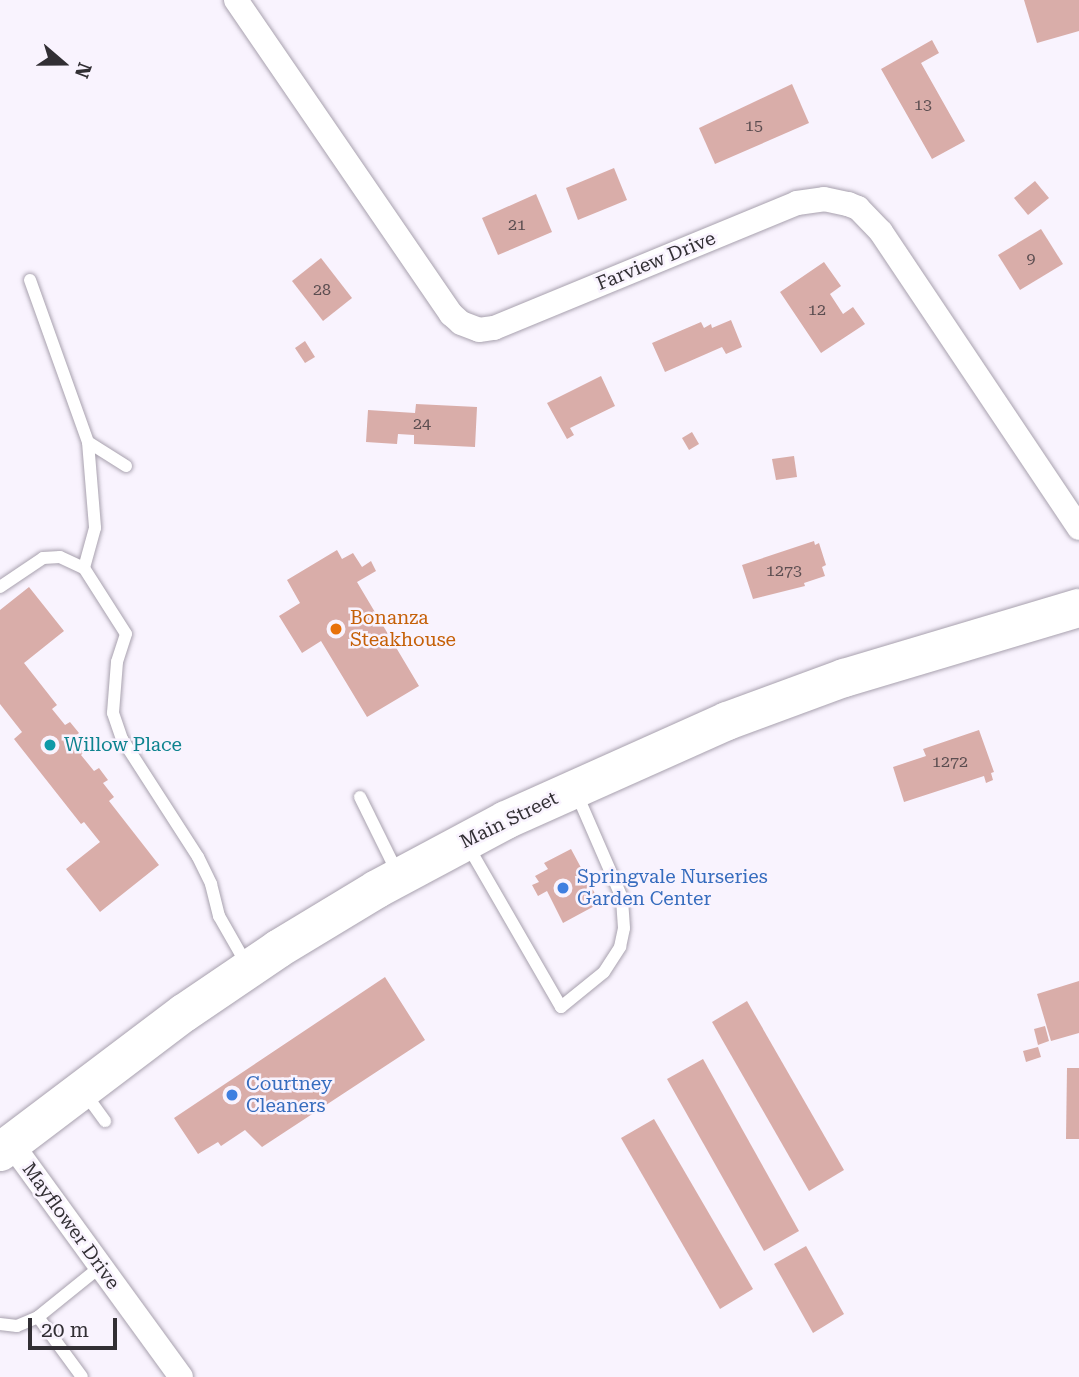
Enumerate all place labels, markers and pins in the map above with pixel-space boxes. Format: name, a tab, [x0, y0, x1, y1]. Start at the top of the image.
place label: Bonanza Steakhouse	[350, 607, 456, 651]
marker: Bonanza Steakhouse	[328, 621, 344, 637]
place label: Willow Place	[64, 734, 182, 756]
marker: Willow Place	[42, 737, 58, 753]
place label: Springvale Nurseries Garden Center	[577, 866, 768, 910]
marker: Springvale Nurseries Garden Center	[555, 880, 571, 896]
place label: Courtney Cleaners	[246, 1073, 332, 1117]
marker: Courtney Cleaners	[224, 1087, 240, 1103]

